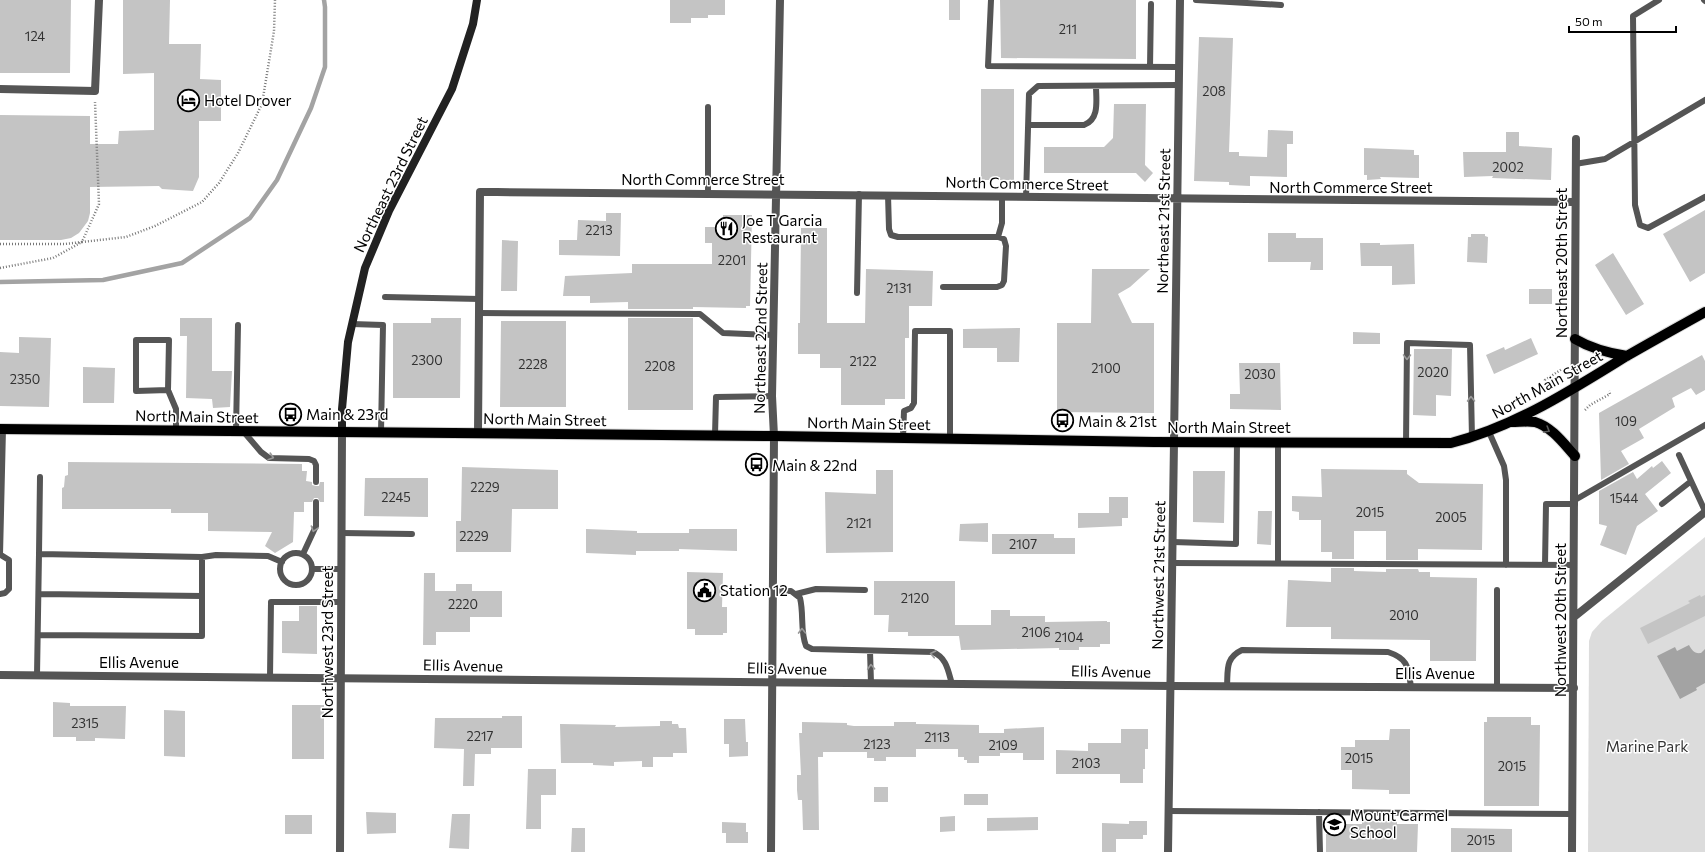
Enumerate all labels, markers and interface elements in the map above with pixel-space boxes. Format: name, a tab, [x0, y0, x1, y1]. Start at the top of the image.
scale bar	[1569, 8, 1676, 34]
text: 50 m	[1575, 14, 1603, 28]
house number: 211	[1059, 21, 1077, 37]
house number: 124	[25, 28, 45, 44]
house number: 208	[1202, 83, 1226, 99]
hotel icon: Hotel Drover	[175, 87, 201, 113]
place label: Hotel Drover	[204, 91, 292, 109]
street label: Northeast 23rd Street	[349, 113, 431, 255]
street label: Northeast 21st Street	[1153, 148, 1173, 294]
house number: 2002	[1492, 159, 1524, 175]
street label: North Commerce Street	[621, 170, 785, 188]
street label: North Commerce Street	[945, 173, 1109, 193]
street label: North Commerce Street	[1269, 178, 1433, 196]
street label: Northeast 20th Street	[1552, 188, 1570, 338]
place label: Joe T Garcia Restaurant	[742, 211, 822, 246]
restaurant icon: Joe T Garcia Restaurant	[713, 216, 739, 242]
house number: 2213	[585, 222, 613, 238]
house number: 2201	[718, 252, 746, 268]
street label: Northeast 22nd Street	[750, 262, 770, 414]
house number: 2131	[886, 280, 912, 296]
street label: North Main Street	[1489, 346, 1605, 422]
house number: 2300	[411, 352, 443, 368]
house number: 2122	[849, 353, 877, 369]
one-way arrow	[1403, 354, 1411, 360]
house number: 2228	[518, 356, 548, 372]
house number: 2208	[645, 358, 675, 374]
house number: 2100	[1091, 360, 1121, 376]
house number: 2020	[1417, 364, 1449, 380]
house number: 2030	[1244, 366, 1276, 382]
house number: 2350	[10, 371, 40, 387]
one-way arrow	[1467, 396, 1475, 402]
bus stop icon: Main & 23rd	[277, 401, 303, 427]
place label: Main & 23rd	[306, 405, 389, 423]
street label: North Main Street	[135, 406, 259, 426]
bus stop icon: Main & 21st	[1049, 408, 1075, 434]
street label: North Main Street	[483, 409, 607, 429]
place label: Main & 21st	[1078, 412, 1157, 430]
street label: North Main Street	[807, 413, 931, 433]
house number: 109	[1615, 413, 1637, 429]
street label: North Main Street	[1167, 418, 1291, 436]
one-way arrow	[1543, 425, 1550, 432]
one-way arrow	[267, 452, 274, 461]
bus stop icon: Main & 22nd	[743, 452, 769, 478]
place label: Main & 22nd	[772, 456, 857, 474]
house number: 2229	[470, 479, 500, 495]
house number: 2245	[381, 489, 411, 505]
house number: 1544	[1610, 490, 1639, 506]
street label: Northwest 21st Street	[1148, 500, 1168, 650]
house number: 2015	[1356, 504, 1384, 520]
house number: 2005	[1435, 509, 1467, 525]
house number: 2121	[846, 515, 872, 531]
one-way arrow	[310, 526, 319, 533]
house number: 2229	[459, 528, 489, 544]
house number: 2107	[1009, 536, 1037, 552]
street label: Northwest 20th Street	[1551, 543, 1569, 697]
street label: Northwest 23rd Street	[318, 566, 336, 718]
public building icon: Station 12	[692, 577, 718, 603]
place label: Station 12	[720, 581, 788, 599]
house number: 2120	[901, 590, 929, 606]
house number: 2220	[448, 596, 478, 612]
house number: 2010	[1389, 607, 1419, 623]
house number: 2106	[1021, 624, 1051, 640]
one-way arrow	[798, 628, 807, 634]
house number: 2104	[1054, 629, 1084, 645]
one-way arrow	[930, 650, 936, 658]
street label: Ellis Avenue	[99, 653, 179, 671]
street label: Ellis Avenue	[423, 655, 503, 675]
street label: Ellis Avenue	[747, 658, 827, 678]
street label: Ellis Avenue	[1071, 661, 1151, 681]
one-way arrow	[866, 664, 875, 670]
street label: Ellis Avenue	[1395, 664, 1475, 682]
house number: 2315	[71, 715, 99, 731]
house number: 2217	[467, 728, 494, 744]
house number: 2113	[924, 729, 950, 745]
house number: 2123	[863, 736, 891, 752]
house number: 2109	[988, 737, 1018, 753]
park label: Marine Park	[1606, 737, 1688, 755]
house number: 2015	[1345, 750, 1373, 766]
house number: 2103	[1072, 755, 1100, 771]
house number: 2015	[1498, 758, 1526, 774]
place label: Mount Carmel School	[1350, 806, 1448, 841]
school or university icon: Mount Carmel School	[1321, 811, 1347, 837]
house number: 2015	[1467, 832, 1495, 848]

